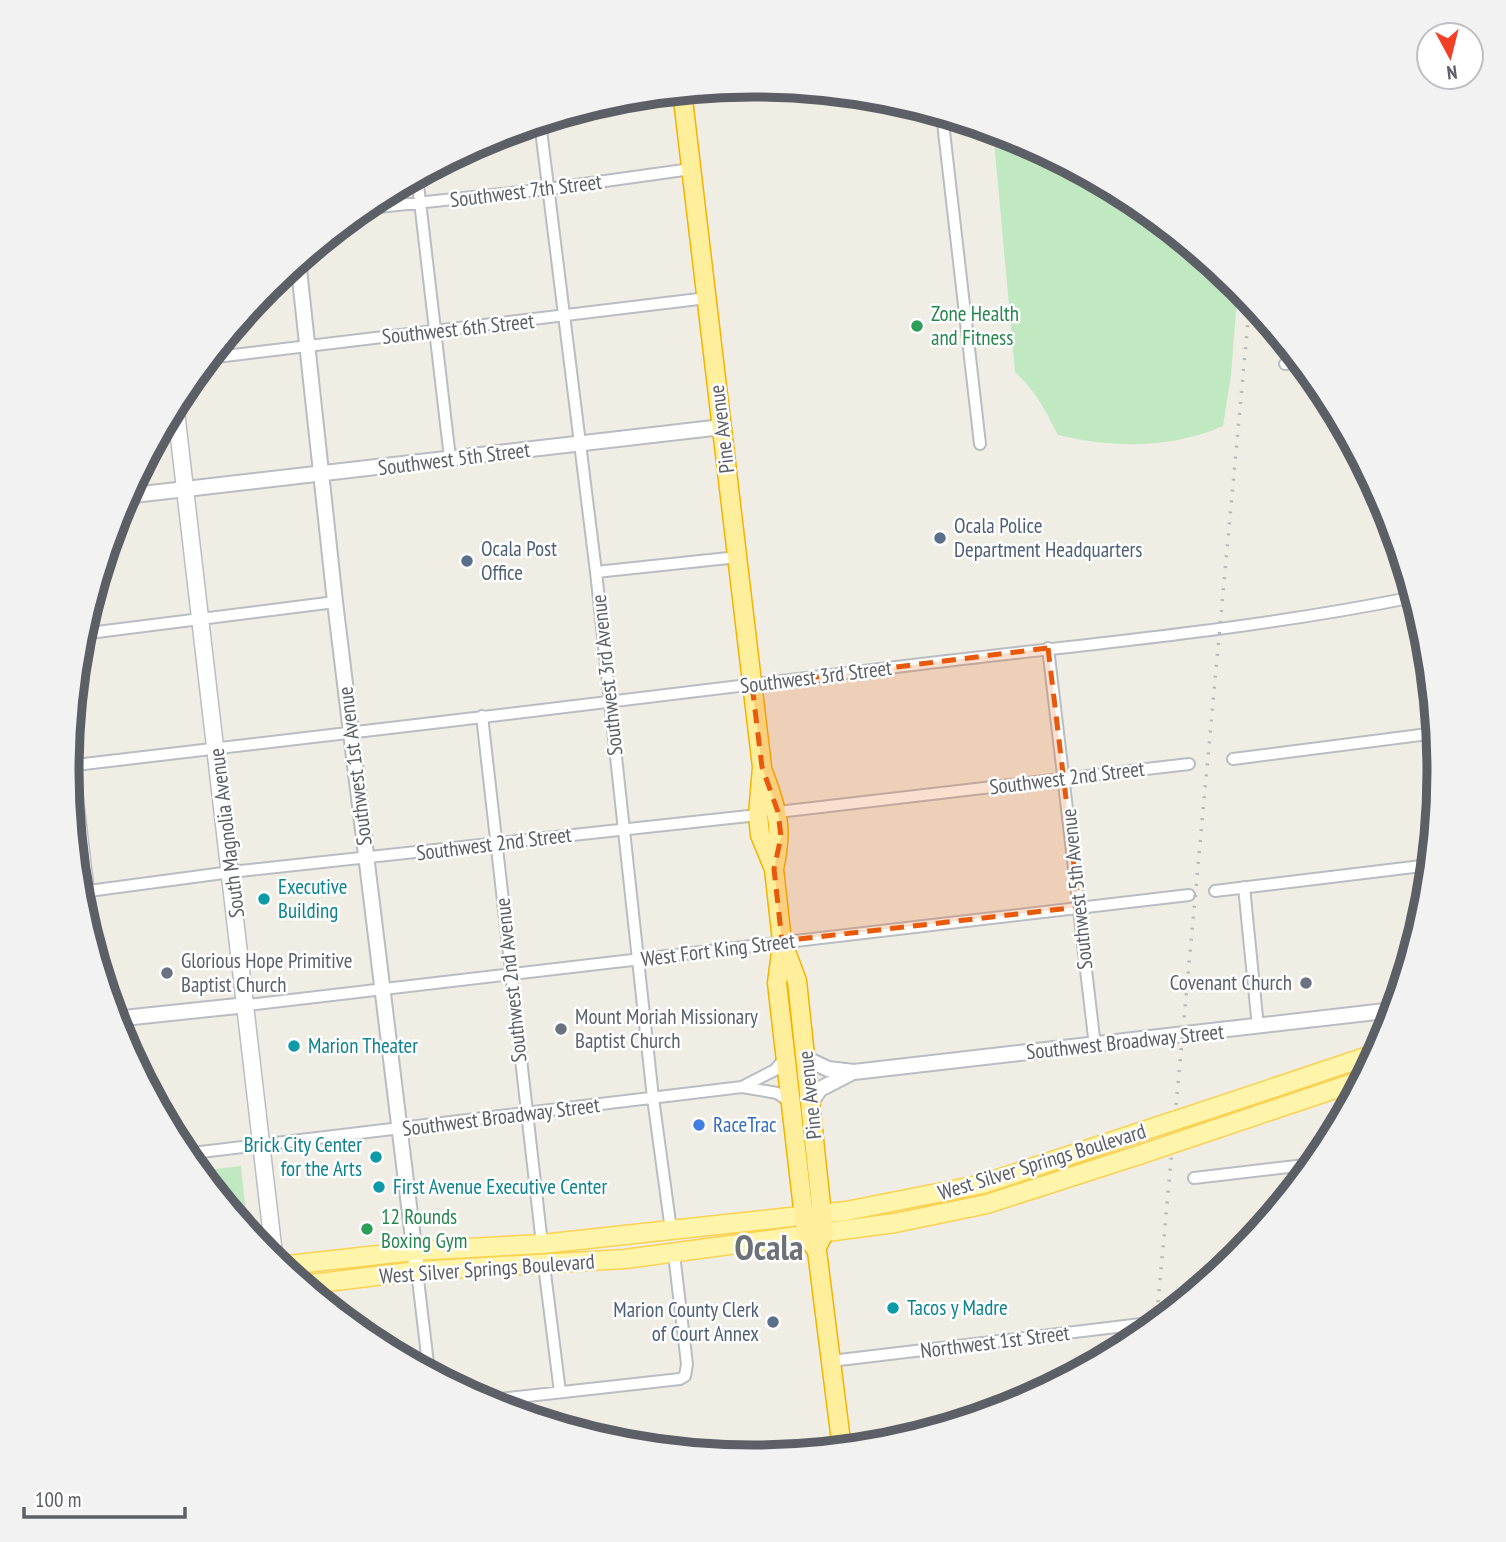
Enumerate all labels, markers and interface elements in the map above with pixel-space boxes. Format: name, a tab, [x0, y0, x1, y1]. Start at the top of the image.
north arrow	[1415, 21, 1485, 91]
text: N	[1446, 60, 1459, 85]
street label: Southwest 7th Street	[449, 168, 604, 213]
place label: Zone Health and Fitness	[931, 300, 1019, 351]
street label: Southwest 6th Street	[381, 307, 536, 350]
marker: Zone Health and Fitness	[909, 318, 925, 334]
street label: Pine Avenue	[703, 383, 740, 475]
street label: Southwest 5th Street	[376, 436, 532, 481]
place label: Ocala Police Department Headquarters	[954, 512, 1142, 563]
marker: Ocala Police Department Headquarters	[932, 530, 948, 546]
place label: Ocala Post Office	[481, 535, 557, 586]
marker: Ocala Post Office	[459, 553, 475, 569]
street label: Southwest 3rd Avenue	[585, 593, 628, 757]
street label: Southwest 3rd Street	[739, 654, 894, 699]
street label: Southwest 1st Avenue	[331, 685, 378, 847]
street label: South Magnolia Avenue	[203, 747, 250, 919]
street label: Southwest 2nd Street	[988, 755, 1146, 800]
street label: Southwest 5th Avenue	[1055, 807, 1098, 971]
street label: Southwest 2nd Street	[415, 821, 573, 866]
place label: Executive Building	[278, 873, 348, 924]
marker: Executive Building	[256, 891, 272, 907]
street label: Southwest 2nd Avenue	[488, 897, 533, 1064]
street label: West Fort King Street	[640, 927, 797, 972]
place label: Glorious Hope Primitive Baptist Church	[181, 947, 353, 998]
marker: Glorious Hope Primitive Baptist Church	[159, 965, 175, 981]
place label: Covenant Church	[1170, 969, 1292, 996]
marker: Covenant Church	[1298, 975, 1314, 991]
place label: Mount Moriah Missionary Baptist Church	[575, 1003, 758, 1054]
street label: Southwest Broadway Street	[1025, 1018, 1225, 1065]
marker: Mount Moriah Missionary Baptist Church	[553, 1021, 569, 1037]
place label: Marion Theater	[308, 1032, 418, 1059]
marker: Marion Theater	[286, 1038, 302, 1054]
street label: Pine Avenue	[791, 1049, 828, 1141]
street label: Southwest Broadway Street	[401, 1091, 601, 1142]
place label: RaceTrac	[713, 1111, 777, 1138]
marker: RaceTrac	[691, 1117, 707, 1133]
street label: West Silver Springs Boulevard	[935, 1117, 1149, 1206]
place label: Brick City Center for the Arts	[244, 1131, 362, 1182]
marker: Brick City Center for the Arts	[368, 1149, 384, 1165]
place label: First Avenue Executive Center	[393, 1173, 607, 1200]
marker: First Avenue Executive Center	[371, 1179, 387, 1195]
place label: 12 Rounds Boxing Gym	[381, 1203, 467, 1254]
marker: 12 Rounds Boxing Gym	[359, 1221, 375, 1237]
district label: Ocala	[734, 1224, 804, 1270]
street label: West Silver Springs Boulevard	[378, 1248, 596, 1289]
place label: Tacos y Madre	[907, 1294, 1008, 1321]
place label: Marion County Clerk of Court Annex	[613, 1296, 759, 1347]
marker: Tacos y Madre	[885, 1300, 901, 1316]
marker: Marion County Clerk of Court Annex	[765, 1314, 781, 1330]
street label: Northwest 1st Street	[919, 1319, 1071, 1364]
scale bar	[24, 1476, 186, 1520]
text: 100 m	[35, 1486, 81, 1513]

